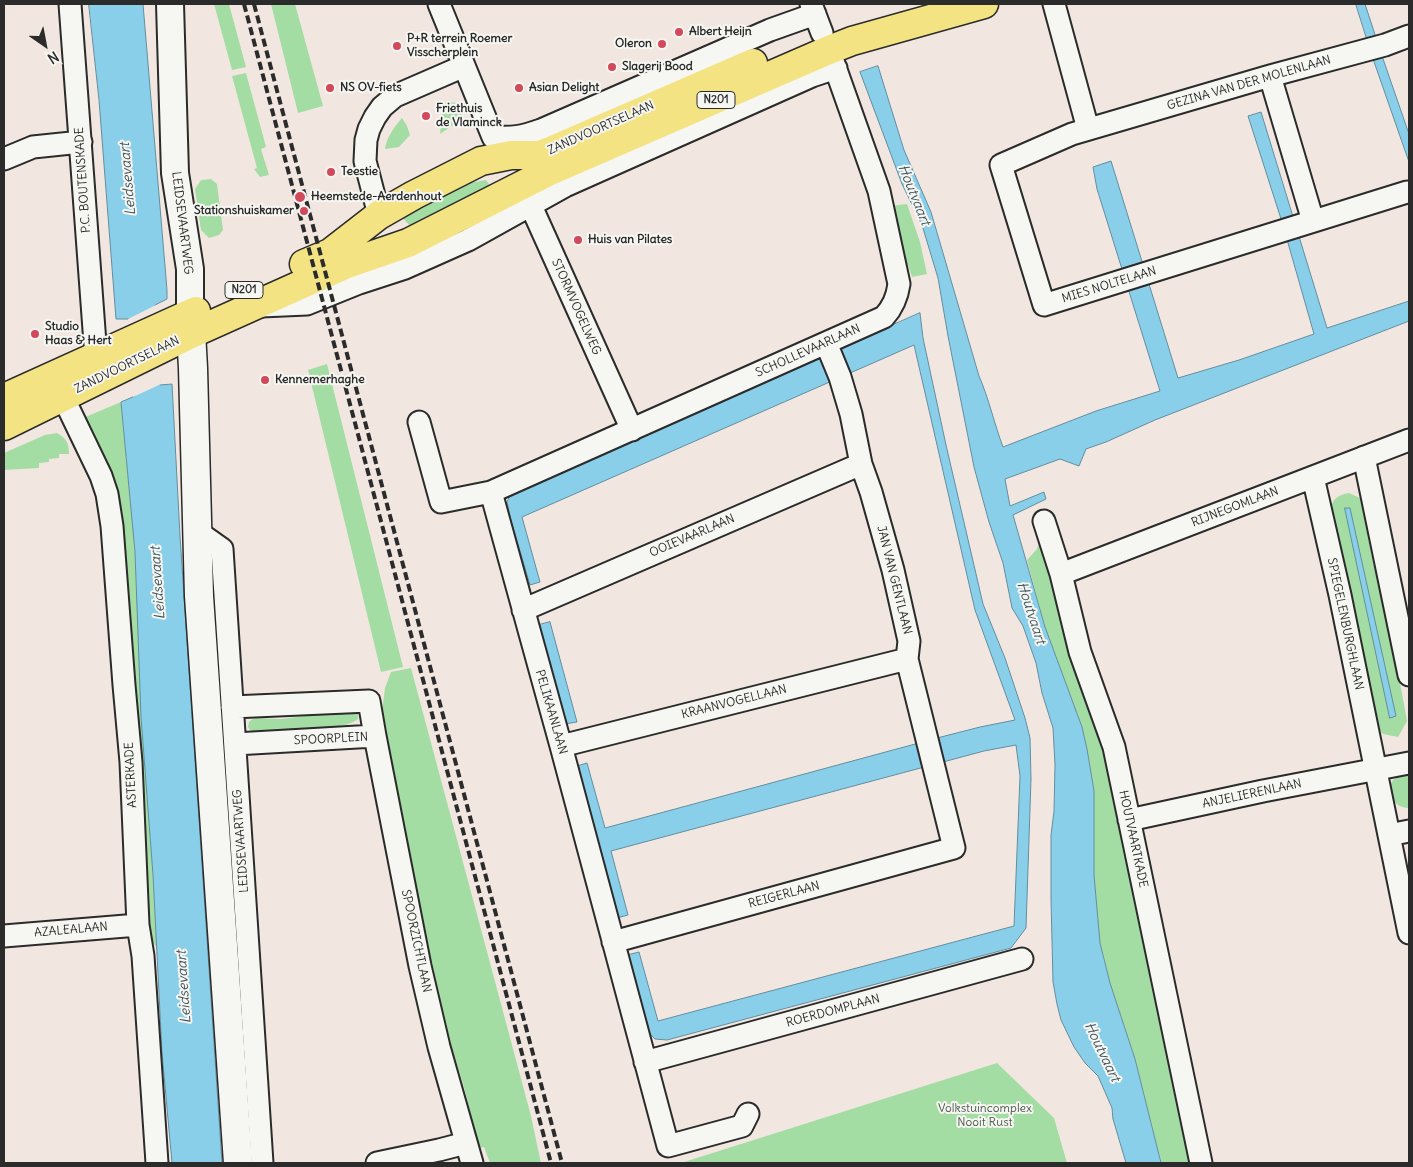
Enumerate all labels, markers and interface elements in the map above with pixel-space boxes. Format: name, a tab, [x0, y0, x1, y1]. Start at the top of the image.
north arrow	[20, 20, 70, 70]
place label: Albert Heijn	[689, 25, 752, 39]
marker: Albert Heijn	[673, 26, 685, 38]
place label: P+R terrein Roemer Visscherplein	[407, 32, 512, 60]
place label: Oleron	[615, 37, 652, 51]
marker: Oleron	[656, 38, 668, 50]
marker: P+R terrein Roemer Visscherplein	[391, 40, 403, 52]
text: N	[44, 47, 62, 68]
street label: GEZINA VAN DER MOLENLAAN	[1165, 53, 1333, 113]
place label: Slagerij Bood	[622, 60, 693, 74]
marker: Slagerij Bood	[606, 61, 618, 73]
place label: NS OV-fiets	[340, 81, 402, 95]
place label: Asian Delight	[529, 81, 599, 95]
marker: NS OV-fiets	[324, 82, 336, 94]
marker: Asian Delight	[513, 82, 525, 94]
road number: N201	[697, 92, 735, 108]
street label: ZANDVOORTSELAAN	[546, 98, 656, 158]
place label: Friethuis de Vlaminck	[436, 102, 502, 130]
marker: Friethuis de Vlaminck	[420, 110, 432, 122]
street label: P.C. BOUTENSKADE	[72, 127, 94, 233]
water label: Leidsevaart	[116, 142, 140, 216]
water label: Houtvaart	[894, 162, 934, 228]
place label: Teestie	[341, 165, 378, 179]
marker: Teestie	[325, 166, 337, 178]
street label: LEIDSEVAARTWEG	[169, 171, 195, 275]
marker: Heemstede-Aerdenhout	[293, 190, 307, 204]
place label: Heemstede-Aerdenhout	[311, 190, 441, 204]
place label: Stationshuiskamer	[194, 204, 294, 218]
marker: Stationshuiskamer	[298, 205, 310, 217]
place label: Huis van Pilates	[588, 233, 672, 247]
marker: Huis van Pilates	[572, 234, 584, 246]
street label: STORMVOGELWEG	[548, 257, 604, 357]
street label: MIES NOLTELAAN	[1060, 264, 1158, 306]
road number: N201	[225, 282, 263, 298]
place label: Studio Haas & Hert	[45, 320, 112, 348]
street label: SCHOLLEVAARLAAN	[753, 321, 863, 381]
marker: Studio Haas & Hert	[29, 328, 41, 340]
street label: ZANDVOORTSELAAN	[72, 333, 182, 397]
place label: Kennemerhaghe	[275, 373, 365, 387]
marker: Kennemerhaghe	[259, 374, 271, 386]
street label: RIJNEGOMLAAN	[1189, 484, 1281, 530]
street label: OOIEVAARLAAN	[647, 512, 737, 560]
street label: JAN VAN GENTLAAN	[874, 524, 914, 636]
water label: Leidsevaart	[147, 546, 169, 620]
street label: SPIEGELENBURGHLAAN	[1324, 557, 1366, 691]
water label: Houtvaart	[1013, 580, 1049, 646]
street label: PELIKAANLAAN	[532, 668, 570, 756]
street label: KRAANVOGELLAAN	[680, 682, 788, 722]
street label: SPOORPLEIN	[293, 730, 369, 748]
street label: ASTERKADE	[122, 742, 140, 808]
street label: ANJELIERENLAAN	[1201, 776, 1303, 812]
street label: LEIDSEVAARTWEG	[230, 789, 252, 893]
street label: HOUTVAARTKADE	[1116, 789, 1150, 889]
street label: REIGERLAAN	[747, 879, 821, 911]
street label: SPOORZICHTLAAN	[398, 888, 434, 994]
street label: AZALEALAAN	[34, 920, 108, 940]
water label: Leidsevaart	[173, 950, 195, 1024]
street label: ROERDOMPLAAN	[785, 992, 881, 1030]
water label: Houtvaart	[1080, 1020, 1124, 1084]
park label: Volkstuincomplex Nooit Rust	[938, 1102, 1032, 1130]

